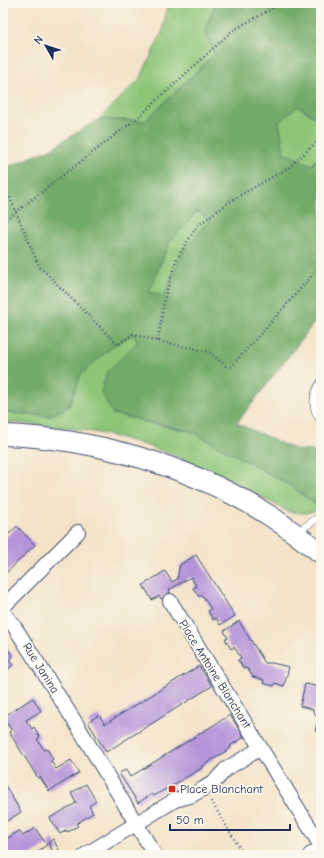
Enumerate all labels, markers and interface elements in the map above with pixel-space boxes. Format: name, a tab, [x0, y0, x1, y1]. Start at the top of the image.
north arrow	[26, 26, 66, 66]
text: N	[31, 33, 46, 47]
street label: Place Antoine Blanchant	[176, 617, 254, 731]
street label: Rue Janina	[20, 640, 62, 696]
place label: Place Blanchant	[180, 782, 263, 796]
marker: Place Blanchant	[167, 784, 177, 794]
scale bar	[170, 806, 290, 832]
text: 50 m	[176, 813, 204, 827]

